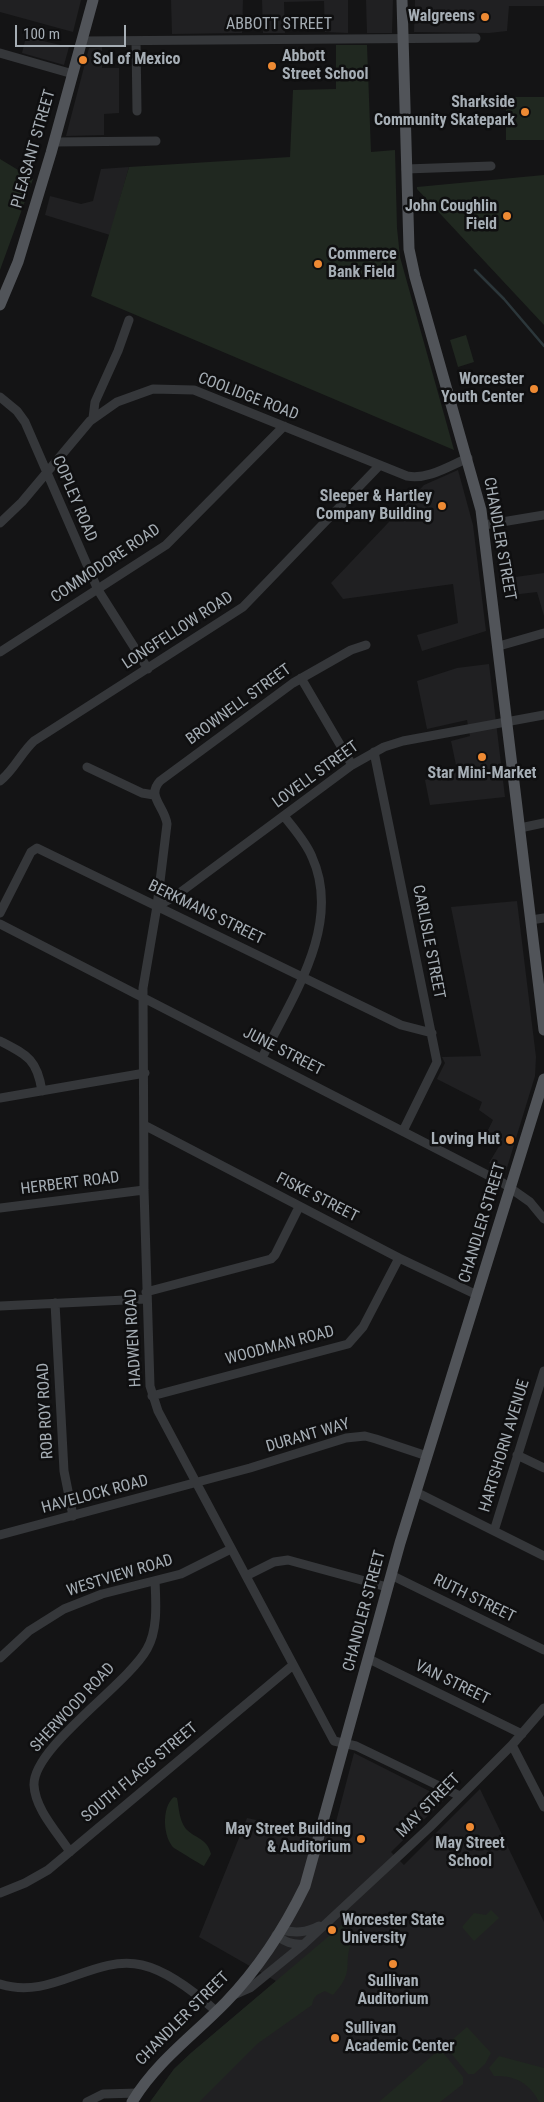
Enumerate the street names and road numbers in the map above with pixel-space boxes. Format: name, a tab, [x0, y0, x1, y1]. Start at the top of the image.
street label: ABBOTT STREET	[226, 15, 332, 35]
street label: PLEASANT STREET	[8, 88, 60, 210]
street label: COOLIDGE ROAD	[195, 369, 301, 425]
street label: COPLEY ROAD	[47, 453, 101, 545]
street label: CHANDLER STREET	[479, 476, 519, 602]
street label: COMMODORE ROAD	[48, 520, 164, 608]
street label: LONGFELLOW ROAD	[119, 588, 237, 674]
street label: BROWNELL STREET	[183, 660, 295, 750]
street label: LOVELL STREET	[269, 737, 363, 813]
street label: BERKMANS STREET	[145, 877, 267, 949]
street label: CARLISLE STREET	[408, 884, 448, 1000]
street label: JUNE STREET	[240, 1024, 326, 1080]
street label: CHANDLER STREET	[456, 1161, 510, 1285]
street label: HERBERT ROAD	[20, 1168, 120, 1200]
street label: FISKE STREET	[273, 1169, 361, 1227]
street label: HADWEN ROAD	[122, 1288, 146, 1388]
street label: WOODMAN ROAD	[223, 1322, 337, 1370]
street label: ROB ROY ROAD	[34, 1362, 58, 1460]
street label: HARTSHORN AVENUE	[476, 1377, 534, 1515]
street label: DURANT WAY	[264, 1415, 352, 1457]
street label: HAVELOCK ROAD	[39, 1471, 151, 1519]
street label: CHANDLER STREET	[340, 1548, 390, 1674]
street label: WESTVIEW ROAD	[65, 1551, 175, 1601]
street label: RUTH STREET	[430, 1571, 518, 1627]
street label: VAN STREET	[412, 1657, 492, 1709]
street label: SHERWOOD ROAD	[27, 1659, 119, 1757]
street label: SOUTH FLAGG STREET	[78, 1719, 202, 1827]
street label: MAY STREET	[393, 1770, 465, 1842]
street label: CHANDLER STREET	[132, 1968, 234, 2070]

